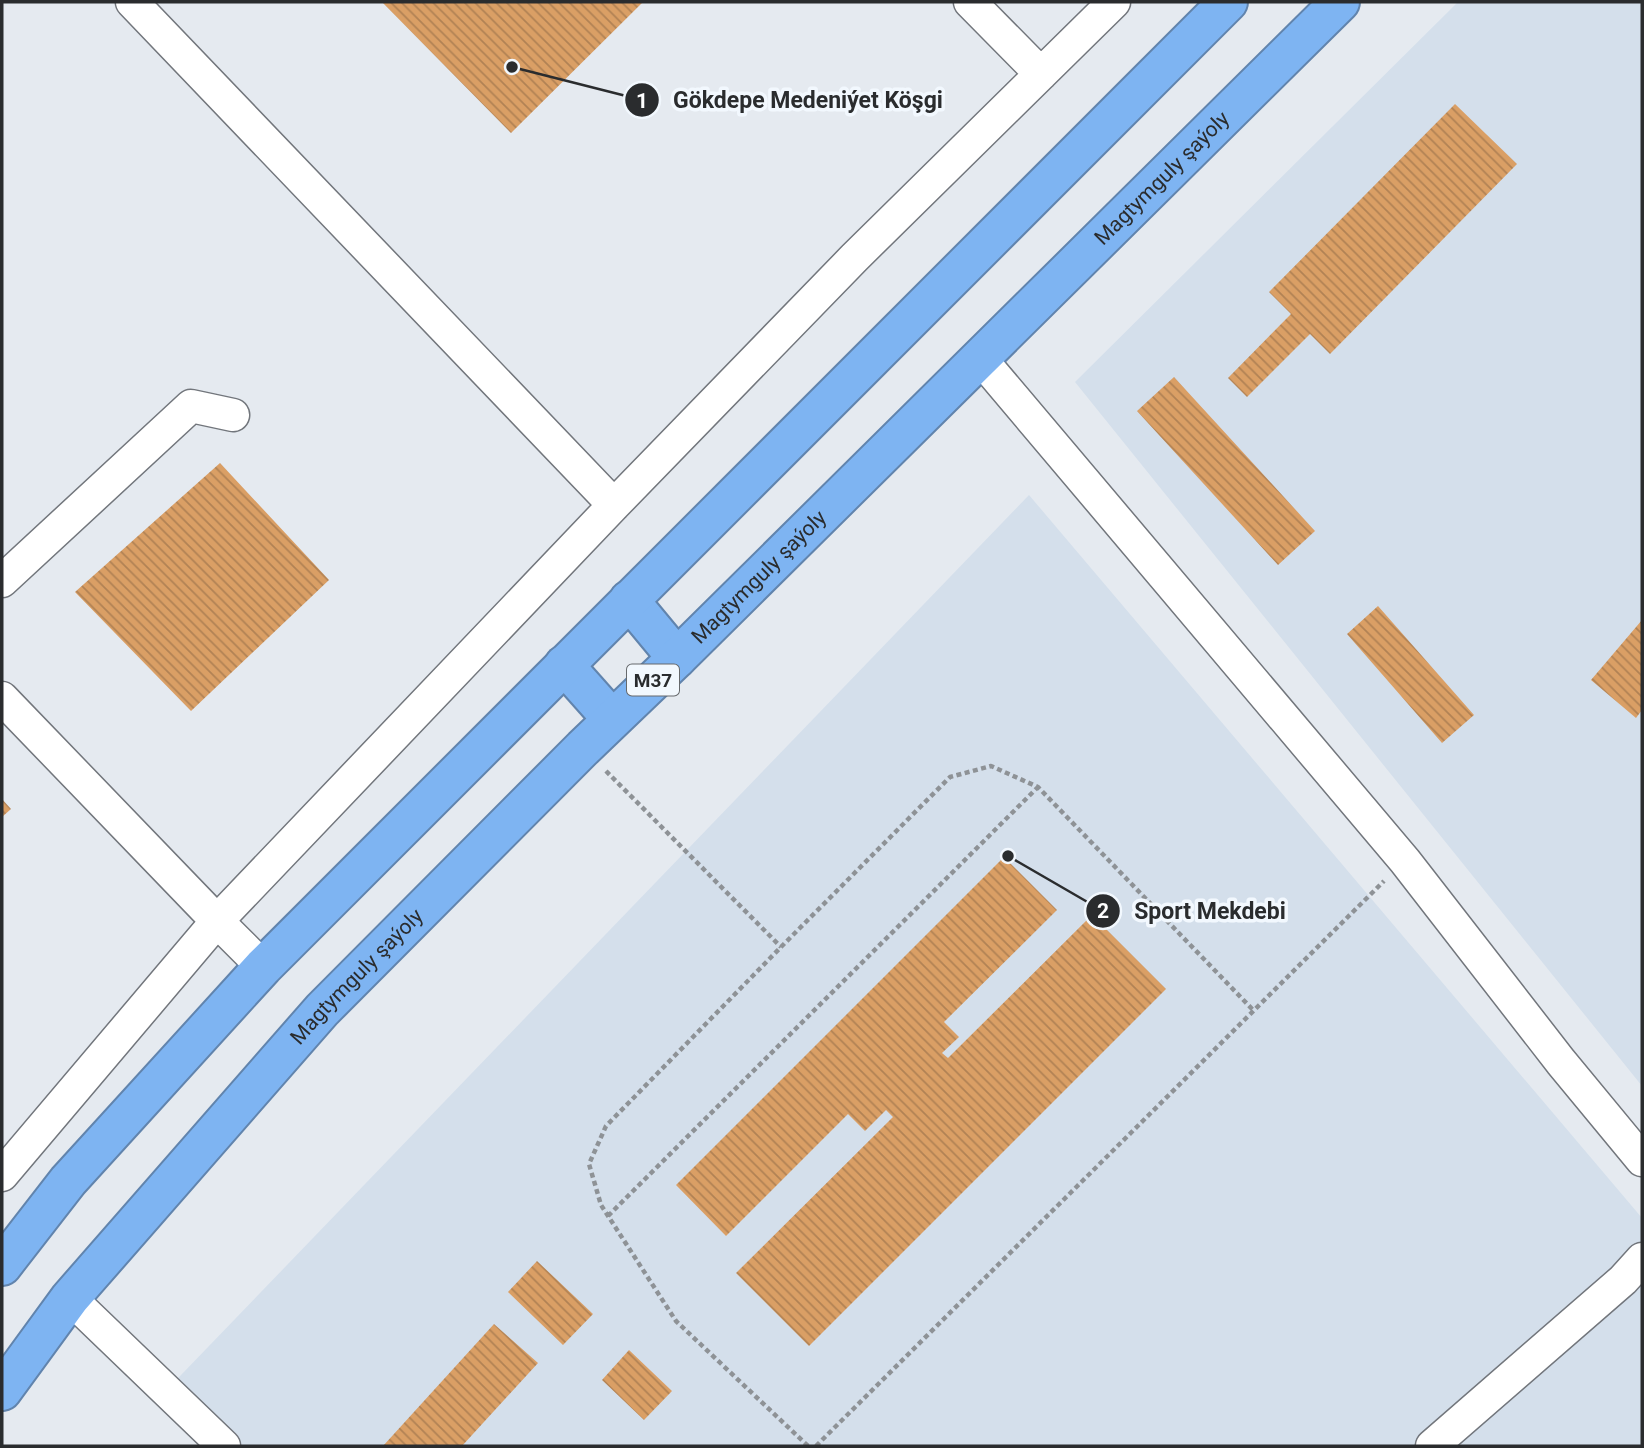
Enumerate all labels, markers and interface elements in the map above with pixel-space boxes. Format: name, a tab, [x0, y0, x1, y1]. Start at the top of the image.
callout: Gökdepe Medeniýet Köşgi	[624, 78, 957, 122]
text: Gökdepe Medeniýet Köşgi	[673, 87, 943, 114]
text: 1	[636, 89, 648, 113]
street label: Magtymguly şaýoly	[1090, 107, 1234, 250]
street label: Magtymguly şaýoly	[687, 505, 831, 649]
road number: M37	[627, 664, 679, 695]
callout: Sport Mekdebi	[1085, 889, 1300, 933]
text: Sport Mekdebi	[1134, 898, 1286, 925]
text: 2	[1097, 899, 1109, 923]
street label: Magtymguly şaýoly	[286, 904, 428, 1049]

